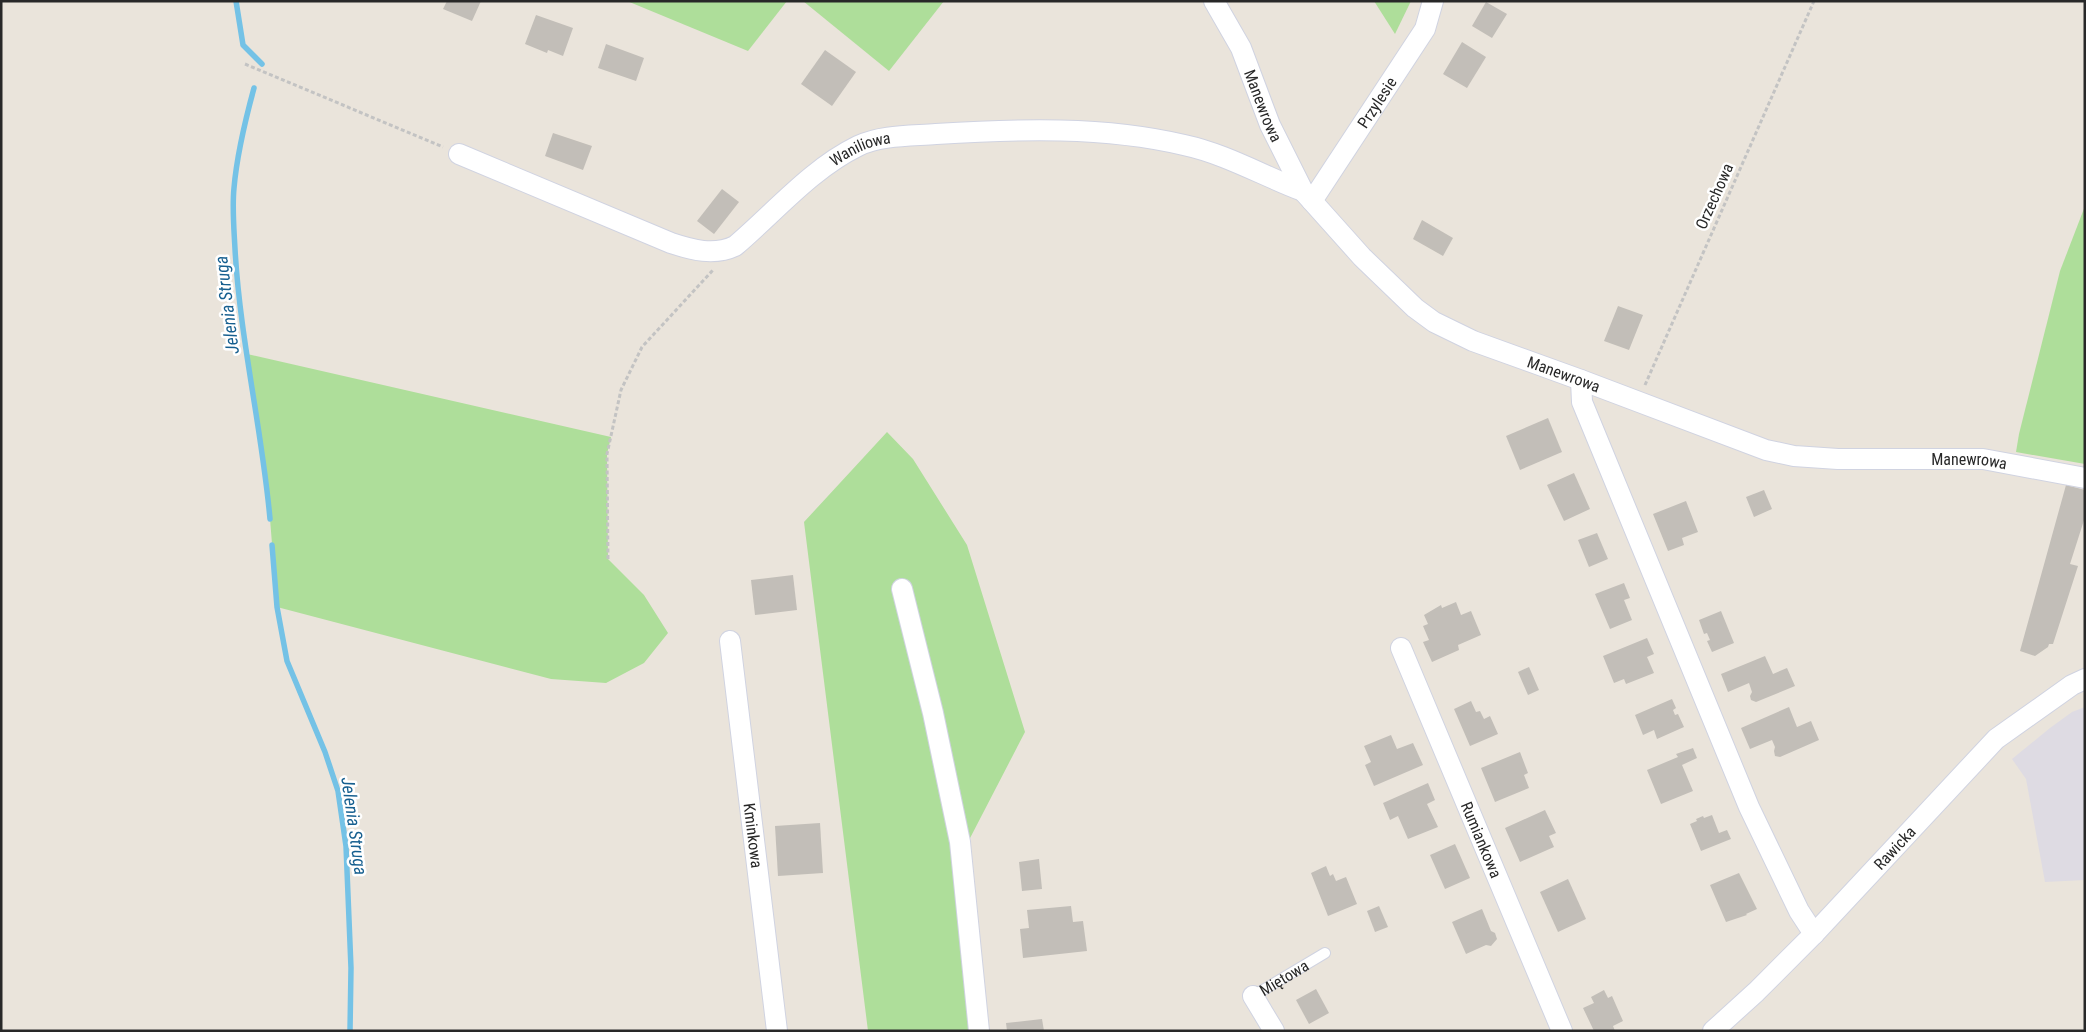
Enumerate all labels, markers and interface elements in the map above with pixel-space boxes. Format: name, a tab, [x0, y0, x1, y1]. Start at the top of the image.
street label: Manewrowa	[1240, 67, 1286, 145]
street label: Przylesie	[1354, 74, 1401, 132]
street label: Waniliowa	[826, 128, 892, 170]
street label: Orzechowa	[1692, 160, 1737, 232]
water label: Jelenia Struga	[210, 255, 243, 355]
street label: Manewrowa	[1525, 352, 1603, 396]
street label: Manewrowa	[1931, 450, 2009, 473]
water label: Jelenia Struga	[337, 776, 372, 876]
street label: Rumiankowa	[1457, 799, 1506, 881]
street label: Kminkowa	[740, 802, 766, 869]
street label: Rawicka	[1870, 822, 1920, 874]
street label: Miętowa	[1256, 956, 1312, 1000]

